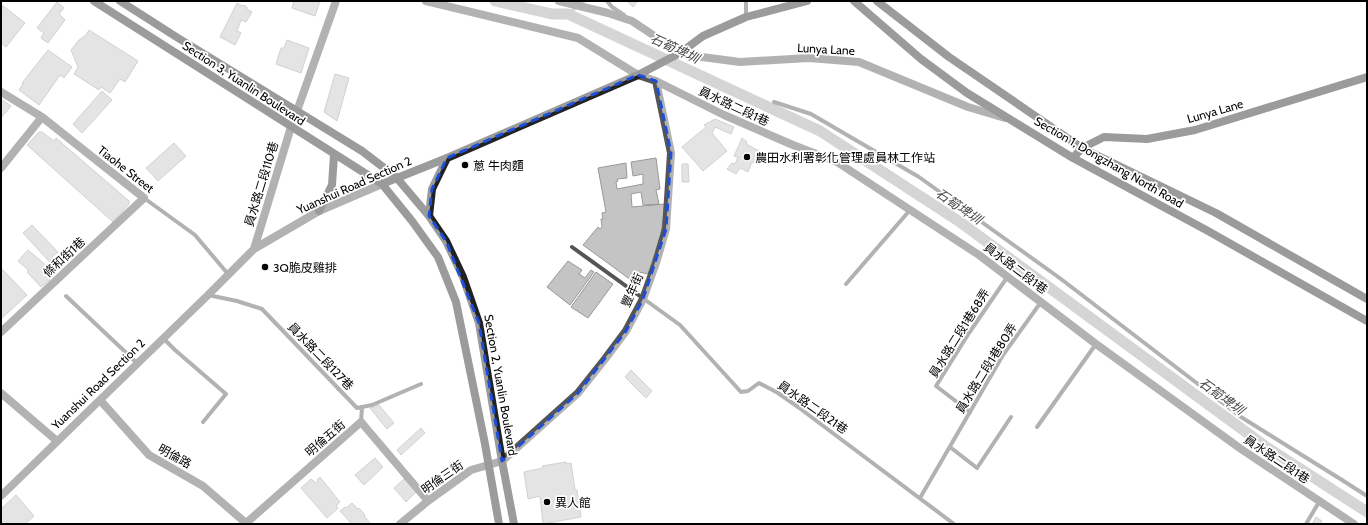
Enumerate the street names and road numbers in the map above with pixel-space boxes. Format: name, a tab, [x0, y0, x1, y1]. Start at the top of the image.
street label: Section 3, Yuanlin Boulevard	[180, 38, 308, 128]
street label: Lunya Lane	[797, 40, 855, 58]
street label: 員水路二段1巷	[696, 83, 772, 129]
street label: Lunya Lane	[1185, 96, 1245, 126]
street label: Section 1, Dongzhang North Road	[1032, 113, 1186, 211]
street label: 員水路二段110巷	[241, 140, 281, 228]
street label: Tiaohe Street	[95, 142, 157, 196]
street label: Yuanshui Road Section 2	[293, 153, 414, 217]
street label: 條和街1巷	[40, 234, 88, 280]
street label: 員水路二段1巷	[981, 239, 1051, 297]
street label: 豐年街	[618, 270, 646, 310]
street label: 員水路二段1巷68弄	[926, 286, 992, 380]
street label: Section 2, Yuanlin Boulevard	[481, 313, 521, 457]
street label: 員水路二段127巷	[285, 319, 357, 393]
street label: 員水路二段1巷80弄	[952, 320, 1020, 416]
street label: Yuanshui Road Section 2	[47, 336, 148, 433]
street label: 員水路二段21巷	[775, 377, 851, 437]
street label: 明倫五街	[302, 417, 348, 459]
street label: 員水路二段1巷	[1241, 432, 1313, 486]
street label: 明倫路	[156, 441, 194, 471]
street label: 明倫三街	[418, 457, 466, 497]

